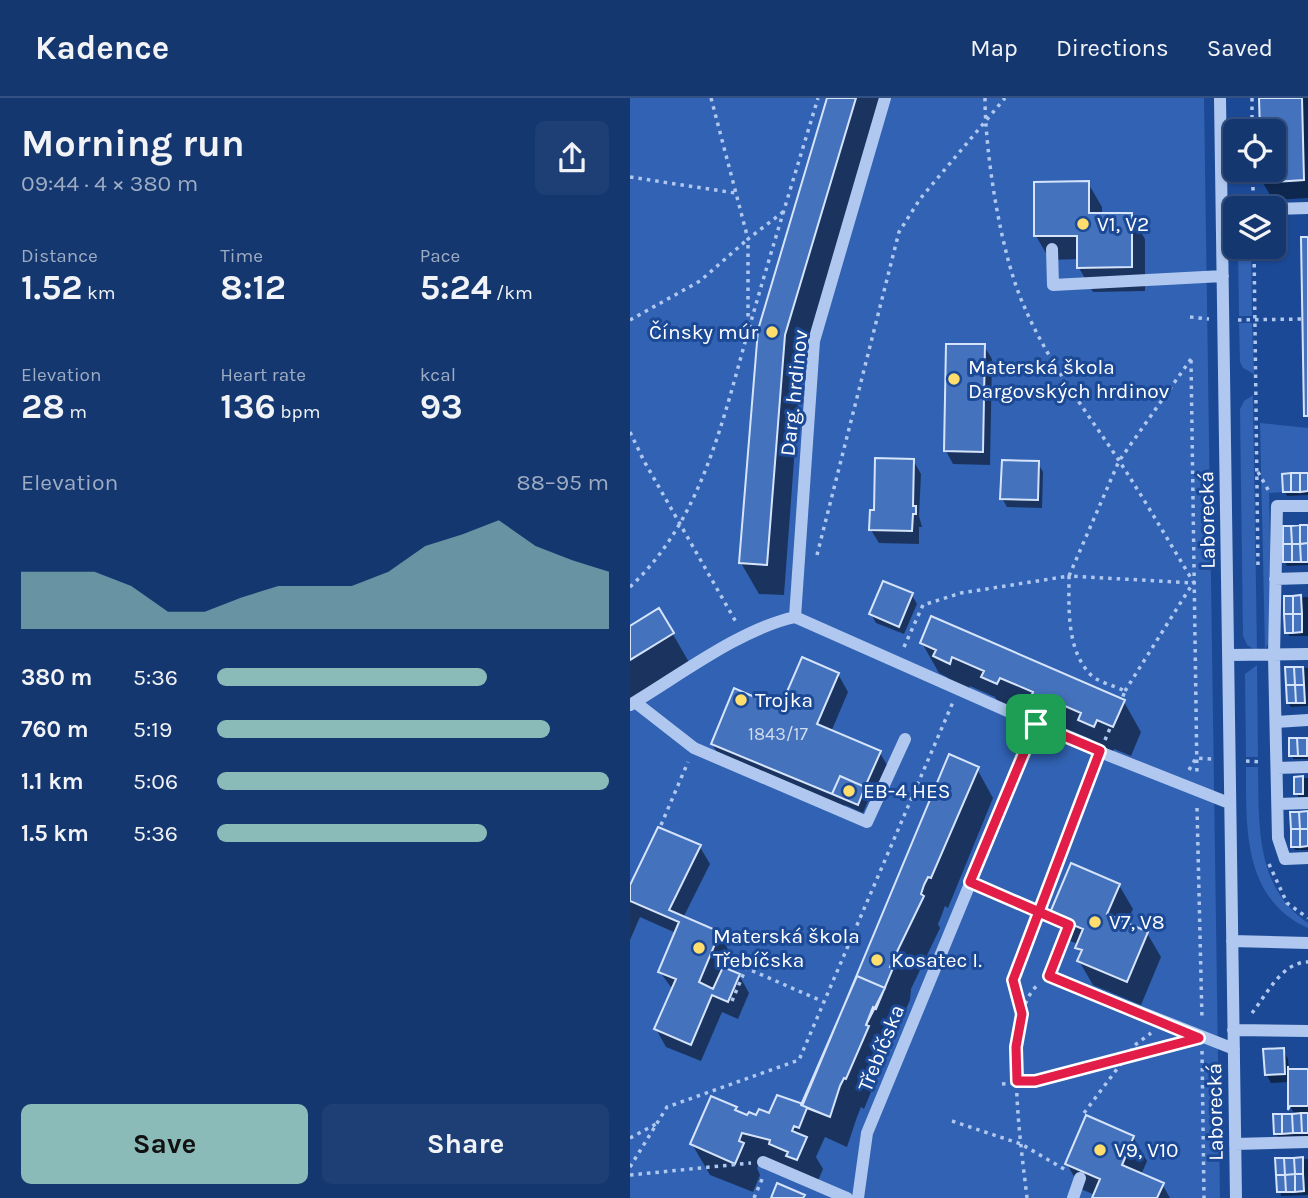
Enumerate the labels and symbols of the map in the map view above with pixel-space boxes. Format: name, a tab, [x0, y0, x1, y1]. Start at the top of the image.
place label: V1, V2	[1097, 212, 1149, 236]
marker: V1, V2	[1075, 216, 1091, 232]
place label: Čínsky múr	[649, 320, 758, 344]
marker: Čínsky múr	[764, 324, 780, 340]
street label: Darg. hrdinov	[775, 328, 813, 457]
place label: Materská škola Dargovských hrdinov	[968, 355, 1170, 403]
marker: Materská škola Dargovských hrdinov	[946, 371, 962, 387]
street label: Laborecká	[1194, 471, 1220, 569]
place label: Trojka	[755, 688, 813, 712]
marker: Trojka	[733, 692, 749, 708]
pin	[1006, 694, 1066, 754]
house number: 1843/17	[748, 723, 808, 745]
place label: EB-4 HES	[863, 779, 950, 803]
marker: EB-4 HES	[841, 783, 857, 799]
place label: V7, V8	[1109, 910, 1165, 934]
marker: V7, V8	[1087, 914, 1103, 930]
place label: Materská škola Třebíčska	[713, 924, 860, 972]
marker: Materská škola Třebíčska	[691, 940, 707, 956]
place label: Kosatec I.	[891, 948, 982, 972]
marker: Kosatec I.	[869, 952, 885, 968]
street label: Třebíčska	[853, 1001, 909, 1095]
street label: Laborecká	[1202, 1063, 1228, 1161]
place label: V9, V10	[1114, 1138, 1179, 1162]
marker: V9, V10	[1092, 1142, 1108, 1158]

